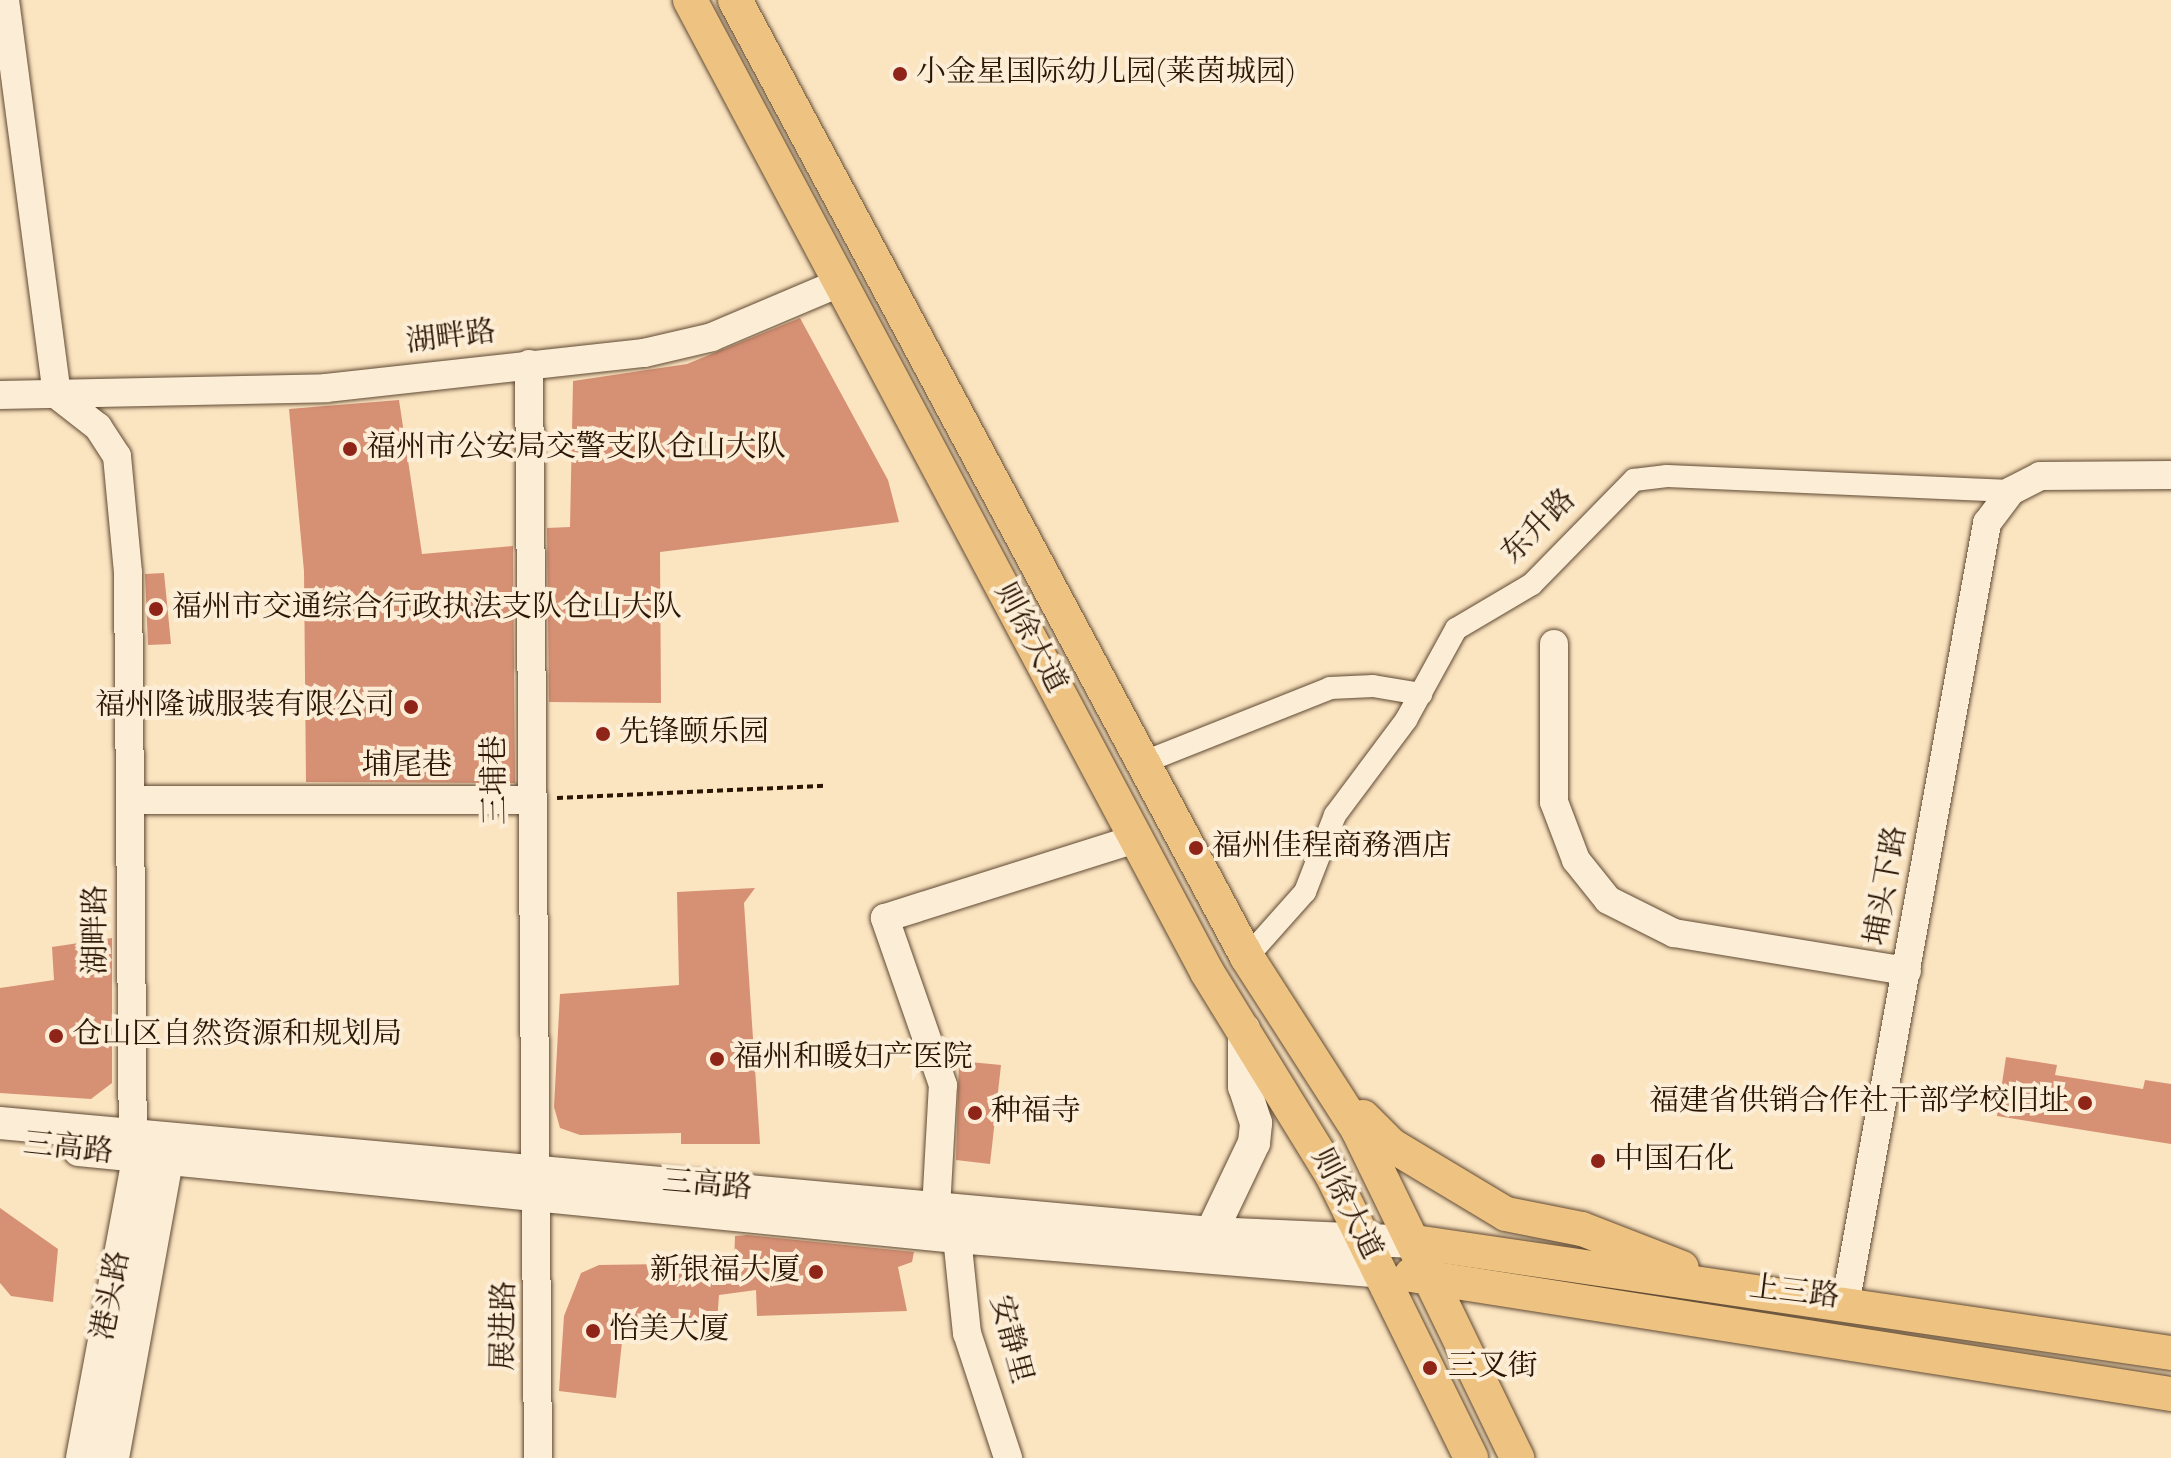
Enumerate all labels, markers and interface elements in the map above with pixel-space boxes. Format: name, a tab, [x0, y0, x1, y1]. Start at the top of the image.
place label: 小金星国际幼儿园(莱茵城园)	[916, 56, 1296, 92]
marker: 小金星国际幼儿园(莱茵城园)	[891, 65, 909, 83]
street label: 湖畔路	[404, 316, 498, 362]
place label: 福州市公安局交警支队仓山大队	[366, 431, 786, 467]
marker: 福州市公安局交警支队仓山大队	[341, 440, 359, 458]
street label: 东升路	[1495, 483, 1585, 573]
street label: 则徐大道	[985, 578, 1073, 700]
place label: 福州市交通综合行政执法支队仓山大队	[172, 591, 682, 627]
marker: 福州市交通综合行政执法支队仓山大队	[147, 600, 165, 618]
place label: 福州隆诚服装有限公司	[95, 689, 395, 725]
marker: 福州隆诚服装有限公司	[402, 698, 420, 716]
place label: 先锋颐乐园	[619, 716, 769, 752]
marker: 先锋颐乐园	[594, 725, 612, 743]
street label: 三埔巷	[478, 735, 516, 825]
street label: 埔尾巷	[362, 749, 452, 785]
street label: 埔头下路	[1860, 824, 1916, 948]
place label: 福州佳程商務酒店	[1212, 830, 1452, 866]
marker: 福州佳程商務酒店	[1187, 839, 1205, 857]
street label: 湖畔路	[80, 885, 116, 975]
place label: 仓山区自然资源和规划局	[72, 1018, 402, 1054]
marker: 仓山区自然资源和规划局	[47, 1027, 65, 1045]
place label: 福州和暖妇产医院	[733, 1041, 973, 1077]
marker: 福州和暖妇产医院	[708, 1050, 726, 1068]
place label: 福建省供销合作社干部学校旧址	[1649, 1085, 2069, 1121]
marker: 福建省供销合作社干部学校旧址	[2076, 1094, 2094, 1112]
place label: 种福寺	[991, 1095, 1081, 1131]
marker: 种福寺	[966, 1104, 984, 1122]
street label: 三高路	[21, 1127, 115, 1173]
street label: 则徐大道	[1302, 1143, 1388, 1267]
place label: 中国石化	[1614, 1143, 1734, 1179]
marker: 中国石化	[1589, 1152, 1607, 1170]
street label: 三高路	[661, 1165, 753, 1209]
street label: 港头路	[87, 1248, 139, 1344]
place label: 新银福大厦	[650, 1254, 800, 1290]
marker: 新银福大厦	[807, 1263, 825, 1281]
street label: 上三路	[1747, 1271, 1841, 1317]
street label: 展进路	[487, 1281, 525, 1371]
street label: 安静里	[980, 1292, 1038, 1388]
place label: 怡美大厦	[609, 1313, 729, 1349]
marker: 怡美大厦	[584, 1322, 602, 1340]
place label: 三叉街	[1448, 1350, 1538, 1386]
marker: 三叉街	[1419, 1357, 1441, 1379]

